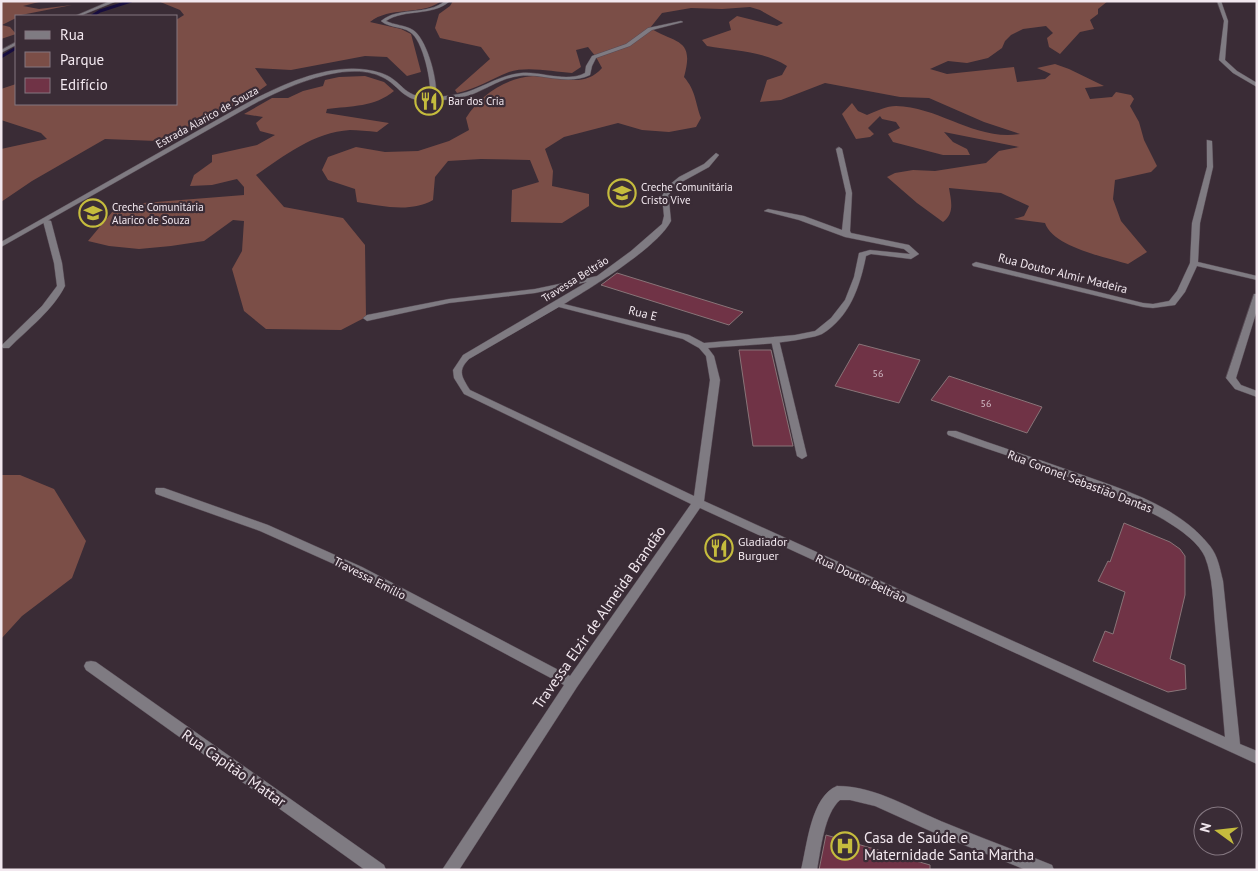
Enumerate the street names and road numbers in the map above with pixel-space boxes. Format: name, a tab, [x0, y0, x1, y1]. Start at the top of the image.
street label: Estrada Alarico de Souza	[153, 83, 261, 151]
street label: Rua Doutor Almir Madeira	[997, 250, 1129, 296]
street label: Travessa Beltrão	[539, 253, 611, 305]
street label: Rua E	[627, 302, 659, 324]
street label: Rua Coronel Sebastião Dantas	[1006, 446, 1154, 516]
street label: Travessa Elzir de Almeida Brandão	[528, 522, 670, 712]
street label: Rua Doutor Beltrão	[813, 550, 909, 606]
street label: Travessa Emílio	[331, 553, 409, 603]
street label: Rua Capitão Mattar	[178, 725, 290, 811]

